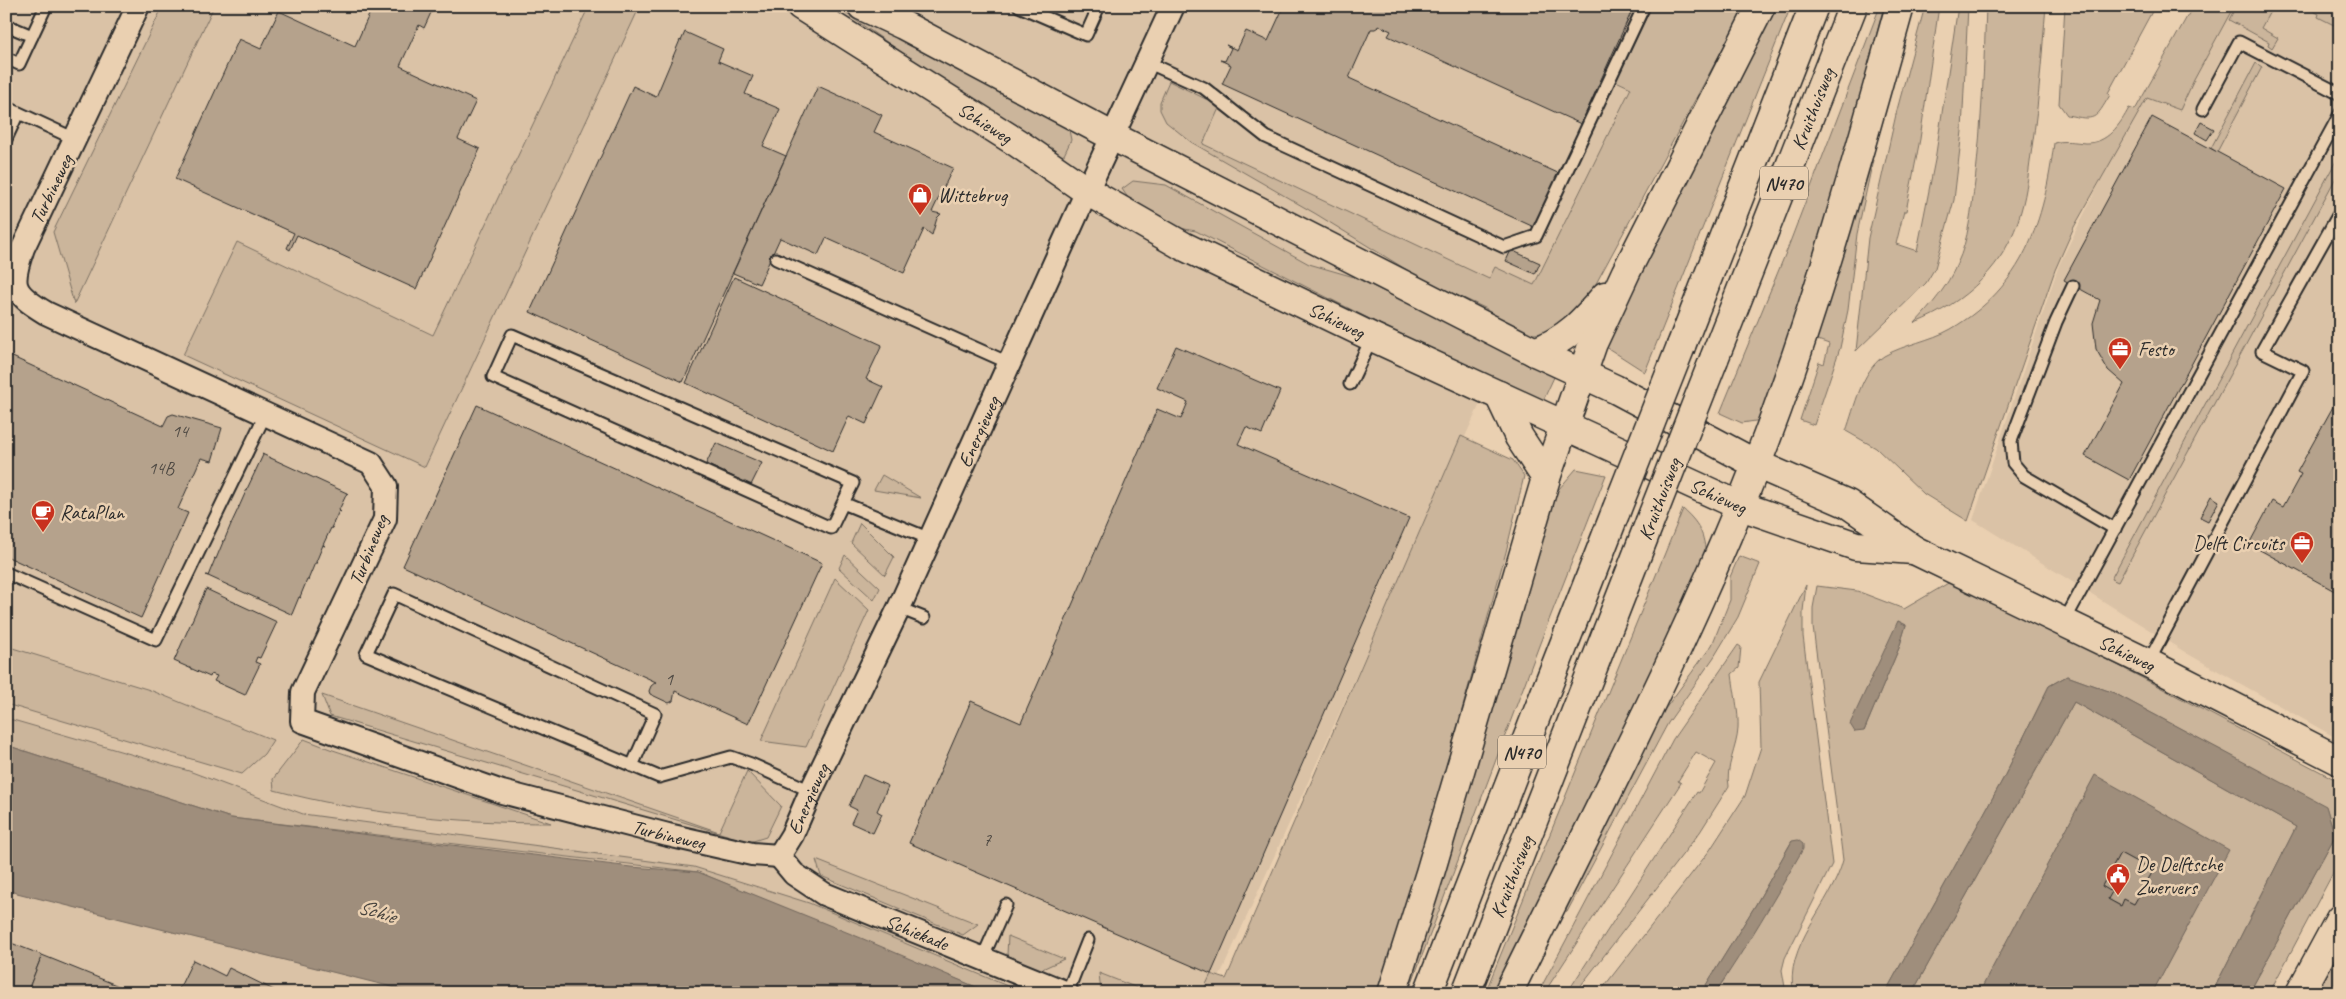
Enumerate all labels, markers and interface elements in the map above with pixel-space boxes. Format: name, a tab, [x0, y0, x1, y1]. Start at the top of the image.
street label: Kruithuisweg	[1786, 63, 1841, 153]
street label: Schieweg	[953, 96, 1018, 150]
street label: Turbineweg	[24, 149, 80, 228]
road number: N470	[1760, 167, 1808, 200]
shop icon: Wittebrug	[907, 182, 933, 216]
place label: Wittebrug	[938, 183, 1009, 208]
street label: Schieweg	[1304, 296, 1370, 345]
office icon: Festo	[2107, 336, 2133, 370]
place label: Festo	[2138, 337, 2176, 362]
street label: Energieweg	[952, 391, 1006, 471]
house number: 14	[172, 420, 190, 442]
street label: Kruithuisweg	[1632, 453, 1687, 544]
house number: 14B	[148, 457, 175, 479]
street label: Schieweg	[1686, 473, 1750, 520]
cafe icon: RataPlan	[30, 499, 56, 533]
place label: RataPlan	[60, 500, 125, 525]
street label: Turbineweg	[343, 510, 395, 589]
office icon: Delft Circuits	[2289, 530, 2315, 564]
place label: Delft Circuits	[2193, 531, 2286, 556]
street label: Schieweg	[2095, 629, 2160, 678]
house number: 1	[665, 668, 674, 690]
road number: N470	[1498, 736, 1546, 769]
street label: Energieweg	[782, 758, 836, 838]
street label: Turbineweg	[629, 814, 709, 856]
house number: 7	[983, 829, 992, 851]
street label: Kruithuisweg	[1485, 830, 1540, 921]
place label: De Delftsche Zwervers	[2136, 852, 2224, 900]
public building icon: De Delftsche Zwervers	[2105, 862, 2131, 896]
water label: Schie	[355, 893, 402, 930]
street label: Schiekade	[882, 908, 953, 957]

